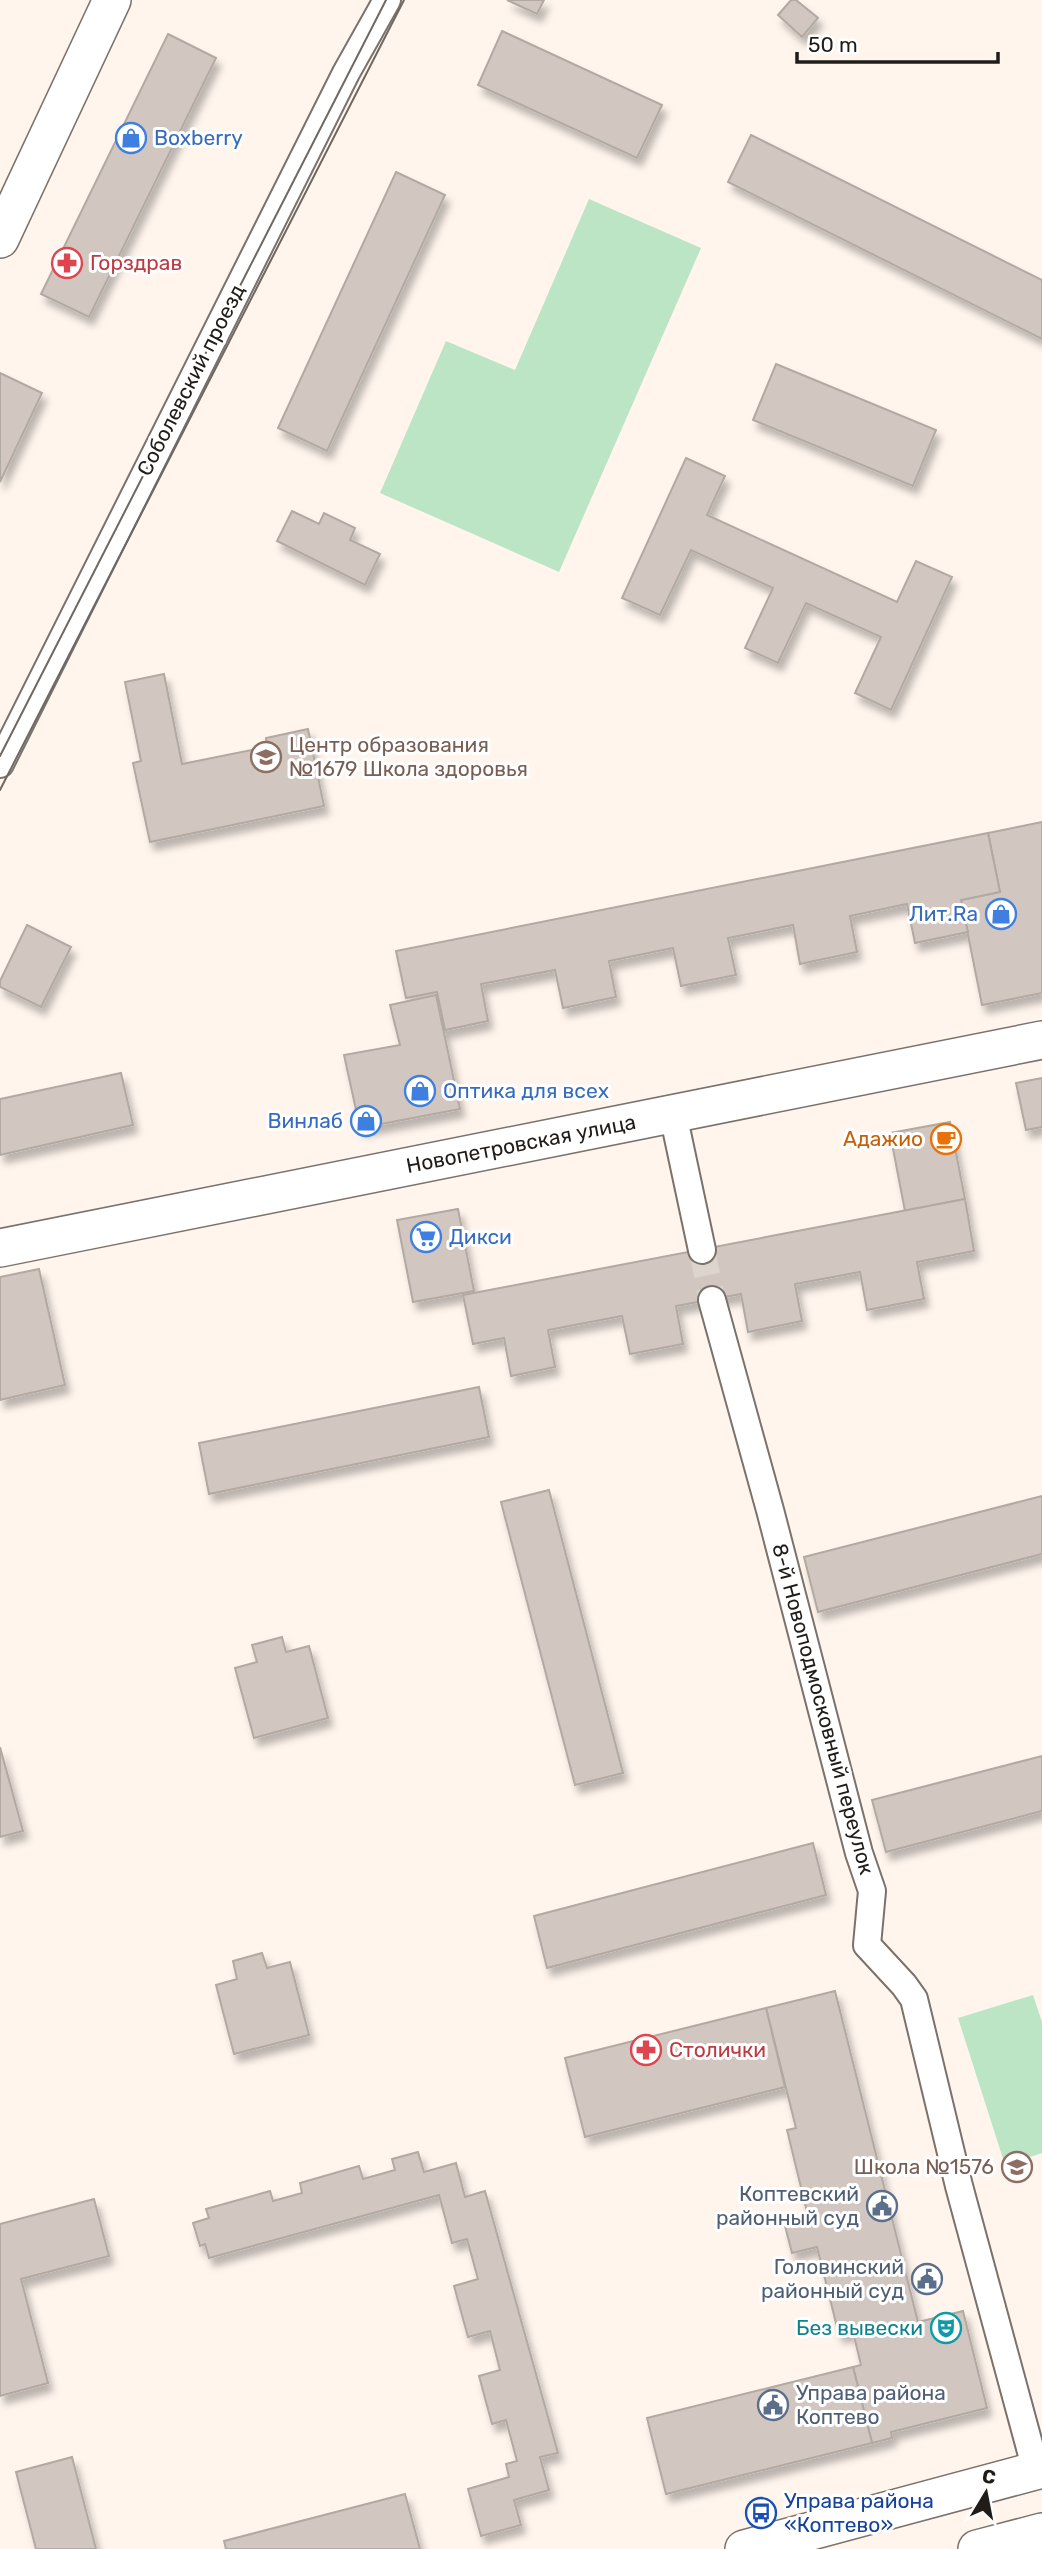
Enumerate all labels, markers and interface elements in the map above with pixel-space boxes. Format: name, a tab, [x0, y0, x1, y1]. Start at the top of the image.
scale bar	[797, 21, 998, 65]
text: 50 m	[808, 32, 858, 57]
shop icon: Boxberry	[114, 121, 148, 155]
place label: Boxberry	[154, 125, 243, 150]
pharmacy icon: Горздрав	[50, 246, 84, 280]
place label: Горздрав	[90, 250, 182, 275]
street label: Соболевский проезд	[131, 280, 250, 480]
place label: Центр образования №1679 Школа здоровья	[289, 732, 528, 781]
school or university icon: Центр образования №1679 Школа здоровья	[249, 740, 283, 774]
shop icon: Лит.Ra	[984, 897, 1018, 931]
place label: Лит.Ra	[909, 901, 978, 926]
shop icon: Оптика для всех	[403, 1074, 437, 1108]
place label: Оптика для всех	[443, 1078, 609, 1103]
shop icon: Винлаб	[349, 1104, 383, 1138]
place label: Винлаб	[267, 1108, 343, 1133]
street label: Новопетровская улица	[404, 1109, 638, 1178]
cafe icon: Адажио	[929, 1122, 963, 1156]
place label: Адажио	[843, 1126, 923, 1151]
supermarket icon: Дикси	[409, 1220, 443, 1254]
place label: Дикси	[449, 1224, 512, 1249]
street label: 8-й Новоподмосковный переулок	[767, 1540, 880, 1877]
pharmacy icon: Столички	[629, 2033, 663, 2067]
place label: Столички	[669, 2037, 766, 2062]
school or university icon: Школа №1576	[1000, 2150, 1034, 2184]
place label: Школа №1576	[854, 2154, 994, 2179]
place label: Коптевский районный суд	[716, 2181, 859, 2230]
public building icon: Коптевский районный суд	[865, 2189, 899, 2223]
place label: Головинский районный суд	[761, 2254, 904, 2303]
public building icon: Головинский районный суд	[910, 2262, 944, 2296]
theatre icon: Без вывески	[929, 2311, 963, 2345]
place label: Без вывески	[796, 2315, 923, 2340]
place label: Управа района Коптево	[796, 2380, 946, 2429]
public building icon: Управа района Коптево	[756, 2388, 790, 2422]
north arrow	[951, 2458, 1021, 2528]
text: С	[980, 2464, 997, 2489]
place label: Управа района «Коптево»	[784, 2488, 934, 2537]
bus stop icon: Управа района «Коптево»	[744, 2496, 778, 2530]

